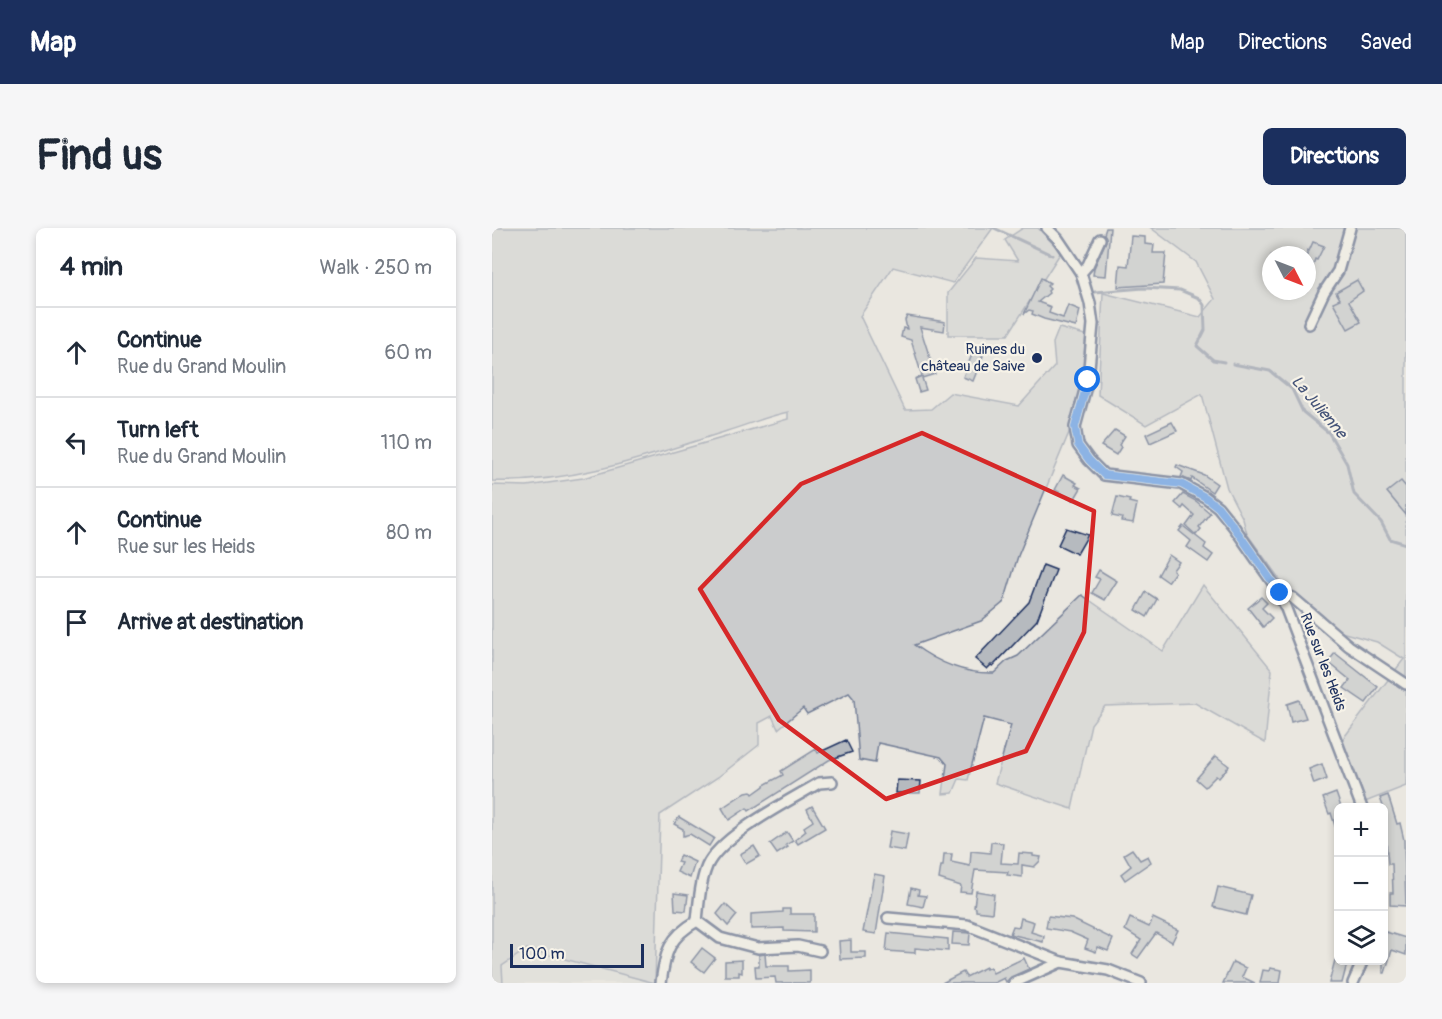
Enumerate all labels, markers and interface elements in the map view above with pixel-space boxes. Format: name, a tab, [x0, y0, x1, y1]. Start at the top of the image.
text: Map	[30, 25, 76, 60]
text: Map	[1170, 29, 1205, 56]
text: Directions	[1238, 29, 1327, 56]
text: Saved	[1360, 29, 1412, 56]
button: Directions	[1263, 128, 1406, 185]
text: Find us	[36, 130, 162, 182]
north arrow	[1262, 246, 1316, 300]
text: 4 min	[60, 251, 123, 283]
text: Walk · 250 m	[320, 255, 432, 280]
text: Continue	[117, 326, 201, 354]
icon: ahead	[60, 336, 93, 369]
text: 60 m	[385, 340, 432, 365]
place label: Ruines du château de Saive	[921, 340, 1026, 376]
marker: Ruines du château de Saive	[1030, 351, 1044, 365]
text: Rue du Grand Moulin	[117, 354, 286, 379]
route start	[1074, 366, 1100, 392]
water label: La Julienne	[1287, 372, 1352, 444]
text: Turn left	[117, 416, 199, 444]
icon: left	[60, 426, 93, 459]
text: 110 m	[381, 430, 432, 455]
text: Rue du Grand Moulin	[117, 444, 286, 469]
text: Continue	[117, 506, 201, 534]
icon: ahead	[60, 516, 93, 549]
text: 80 m	[386, 520, 432, 545]
text: Rue sur les Heids	[117, 534, 255, 559]
route end	[1266, 579, 1292, 605]
icon: arrive	[60, 606, 93, 639]
text: Arrive at destination	[117, 608, 303, 636]
street label: Rue sur les Heids	[1296, 610, 1350, 714]
map controls	[1334, 803, 1388, 965]
button: +	[1334, 803, 1388, 857]
button: −	[1334, 857, 1388, 911]
button: layers	[1334, 911, 1388, 965]
scale bar	[510, 941, 644, 968]
text: 100 m	[519, 944, 565, 964]

